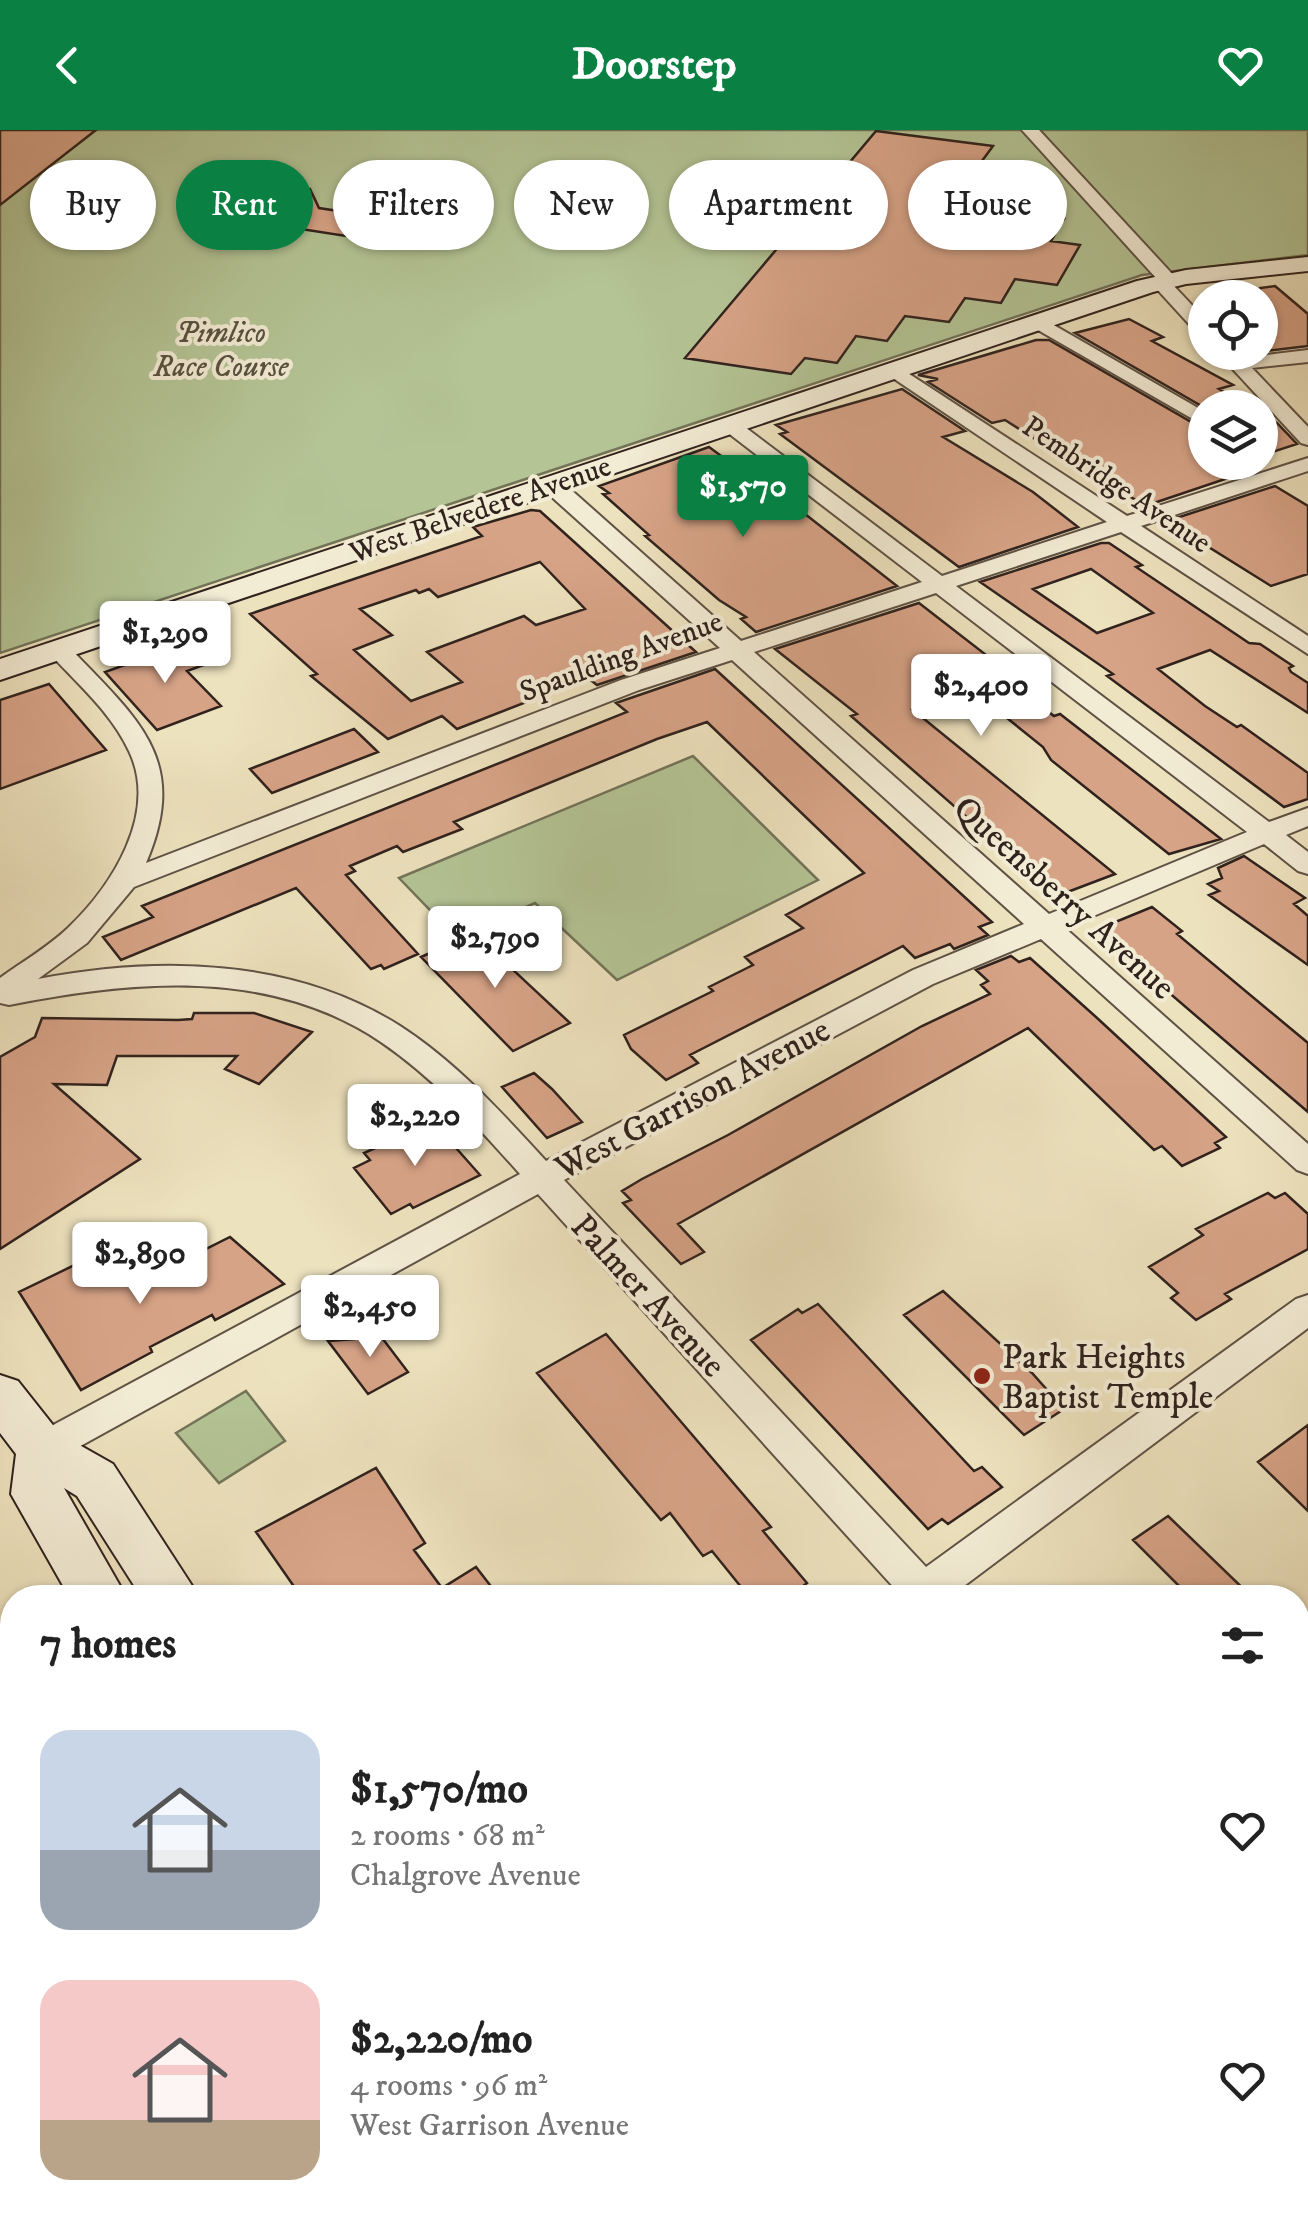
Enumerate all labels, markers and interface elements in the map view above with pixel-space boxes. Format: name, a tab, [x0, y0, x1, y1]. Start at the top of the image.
text: Doorstep	[572, 37, 736, 93]
icon: back	[40, 38, 95, 93]
icon: heart	[1213, 38, 1268, 93]
chip: Buy	[30, 160, 156, 250]
chip: Rent	[176, 160, 313, 250]
chip: Filters	[333, 160, 494, 250]
chip: New	[514, 160, 649, 250]
chip: Apartment	[669, 160, 888, 250]
chip: House	[908, 160, 1067, 250]
map controls	[1188, 280, 1278, 480]
button: locate	[1188, 280, 1278, 370]
park label: Pimlico Race Course	[152, 315, 289, 386]
button: layers	[1188, 390, 1278, 480]
street label: Pembridge Avenue	[1015, 408, 1218, 562]
street label: West Belvedere Avenue	[344, 448, 616, 573]
pin: $1,570	[662, 455, 824, 540]
text: $1,570	[699, 467, 787, 507]
pin: $1,290	[84, 601, 246, 686]
street label: Spaulding Avenue	[515, 604, 728, 711]
text: $1,290	[122, 613, 208, 653]
pin: $2,400	[900, 654, 1062, 739]
text: $2,400	[933, 666, 1029, 706]
street label: Queensberry Avenue	[943, 787, 1184, 1010]
pin: $2,790	[414, 906, 576, 991]
text: $2,790	[450, 918, 540, 958]
street label: West Garrison Avenue	[547, 1009, 838, 1191]
pin: $2,220	[334, 1084, 496, 1169]
text: $2,220	[370, 1096, 460, 1136]
street label: Palmer Avenue	[561, 1205, 734, 1387]
pin: $2,890	[59, 1222, 221, 1307]
text: $2,890	[94, 1234, 186, 1274]
pin: $2,450	[289, 1275, 451, 1360]
text: $2,450	[323, 1287, 417, 1327]
place label: Park Heights Baptist Temple	[1002, 1336, 1213, 1420]
marker: Park Heights Baptist Temple	[971, 1365, 993, 1387]
icon: filters	[1215, 1618, 1270, 1673]
text: 7 homes	[40, 1619, 176, 1671]
text: $1,570/mo	[350, 1764, 528, 1816]
icon: home	[120, 1770, 240, 1890]
icon: heart	[1215, 1803, 1270, 1858]
text: 2 rooms · 68 m²	[350, 1816, 545, 1856]
text: Chalgrove Avenue	[350, 1856, 581, 1896]
text: $2,220/mo	[350, 2014, 532, 2066]
icon: home	[120, 2020, 240, 2140]
icon: heart	[1215, 2053, 1270, 2108]
text: 4 rooms · 96 m²	[350, 2066, 547, 2106]
text: West Garrison Avenue	[350, 2106, 629, 2146]

